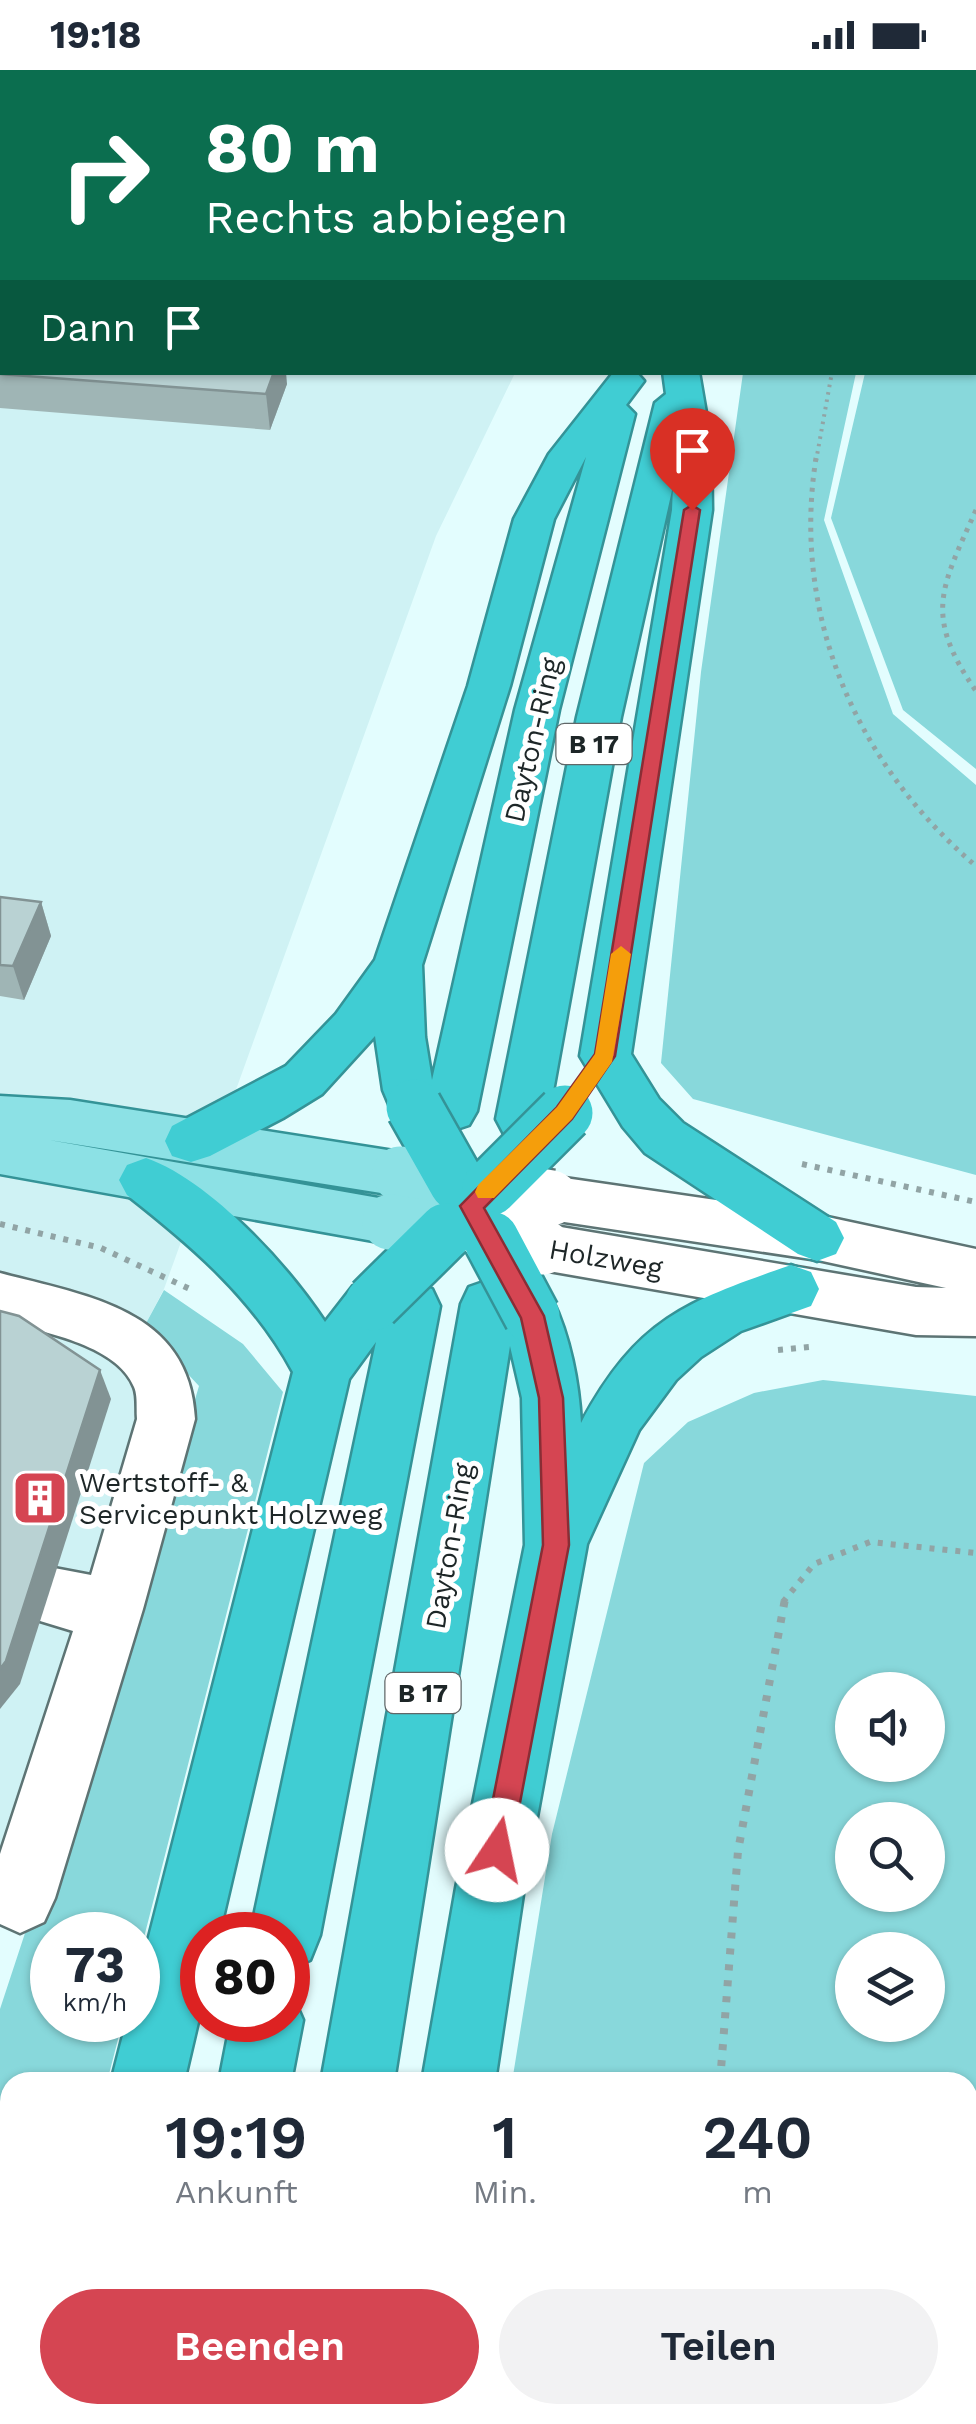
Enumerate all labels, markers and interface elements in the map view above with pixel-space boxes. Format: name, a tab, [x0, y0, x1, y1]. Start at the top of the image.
text: 19:18	[50, 13, 141, 57]
text: 80 m	[205, 107, 380, 189]
icon: right	[40, 110, 170, 240]
text: Rechts abbiegen	[205, 191, 568, 244]
icon: arrive	[156, 300, 211, 355]
text: Dann	[40, 306, 136, 350]
pin	[650, 408, 735, 511]
icon: arrive	[665, 423, 720, 478]
street label: Dayton-Ring	[498, 654, 567, 826]
road number: B 17	[556, 724, 632, 764]
street label: Holzweg	[547, 1232, 665, 1285]
street label: Dayton-Ring	[419, 1460, 480, 1632]
place label: Wertstoff- & Servicepunkt Holzweg	[79, 1466, 382, 1531]
building icon: Wertstoff- & Servicepunkt Holzweg	[10, 1468, 70, 1528]
map controls	[835, 1672, 945, 2042]
button: sound	[835, 1672, 945, 1782]
road number: B 17	[386, 1673, 460, 1713]
position arrow	[445, 1798, 549, 1902]
button: search	[835, 1802, 945, 1912]
speed limit sign: 80	[180, 1912, 310, 2042]
button: layers	[835, 1932, 945, 2042]
text: 73	[65, 1935, 125, 1994]
text: km/h	[63, 1988, 127, 2017]
text: 19:19	[165, 2102, 307, 2173]
text: 1	[492, 2102, 517, 2173]
text: 240	[702, 2102, 813, 2173]
text: Ankunft	[175, 2173, 298, 2211]
text: Min.	[473, 2173, 537, 2211]
text: m	[742, 2173, 773, 2211]
button: Beenden	[40, 2289, 479, 2404]
button: Teilen	[499, 2289, 938, 2404]

